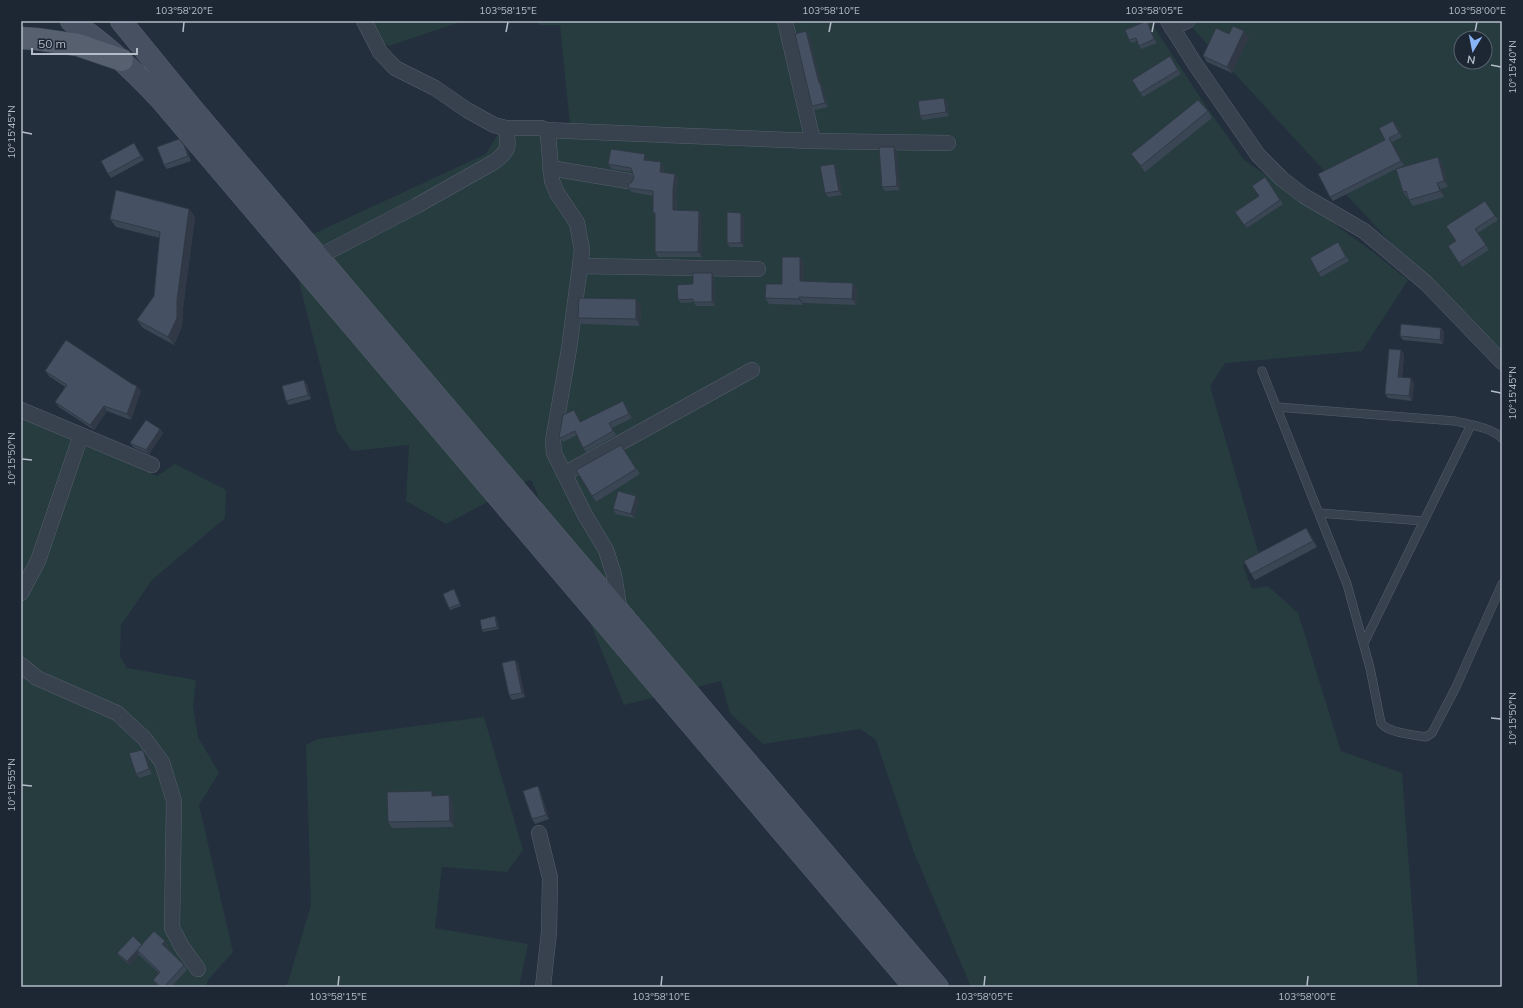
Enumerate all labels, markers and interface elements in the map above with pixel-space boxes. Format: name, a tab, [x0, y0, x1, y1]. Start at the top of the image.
text: 103°58'20"E	[155, 4, 213, 17]
text: 103°58'15"E	[479, 4, 537, 17]
text: 103°58'10"E	[802, 4, 860, 17]
text: 103°58'05"E	[1125, 4, 1183, 17]
text: 103°58'00"E	[1448, 4, 1506, 17]
scale bar	[32, 30, 137, 56]
north arrow	[1453, 30, 1493, 70]
text: 50 m	[38, 36, 66, 51]
text: 10°15'40"N	[1506, 40, 1519, 94]
text: N	[1466, 52, 1477, 67]
text: 10°15'45"N	[5, 105, 18, 159]
text: 10°15'45"N	[1506, 366, 1519, 420]
text: 10°15'50"N	[5, 432, 18, 486]
text: 10°15'50"N	[1506, 692, 1519, 746]
text: 10°15'55"N	[5, 758, 18, 812]
text: 103°58'15"E	[309, 990, 367, 1003]
text: 103°58'10"E	[632, 990, 690, 1003]
text: 103°58'05"E	[955, 990, 1013, 1003]
text: 103°58'00"E	[1278, 990, 1336, 1003]

